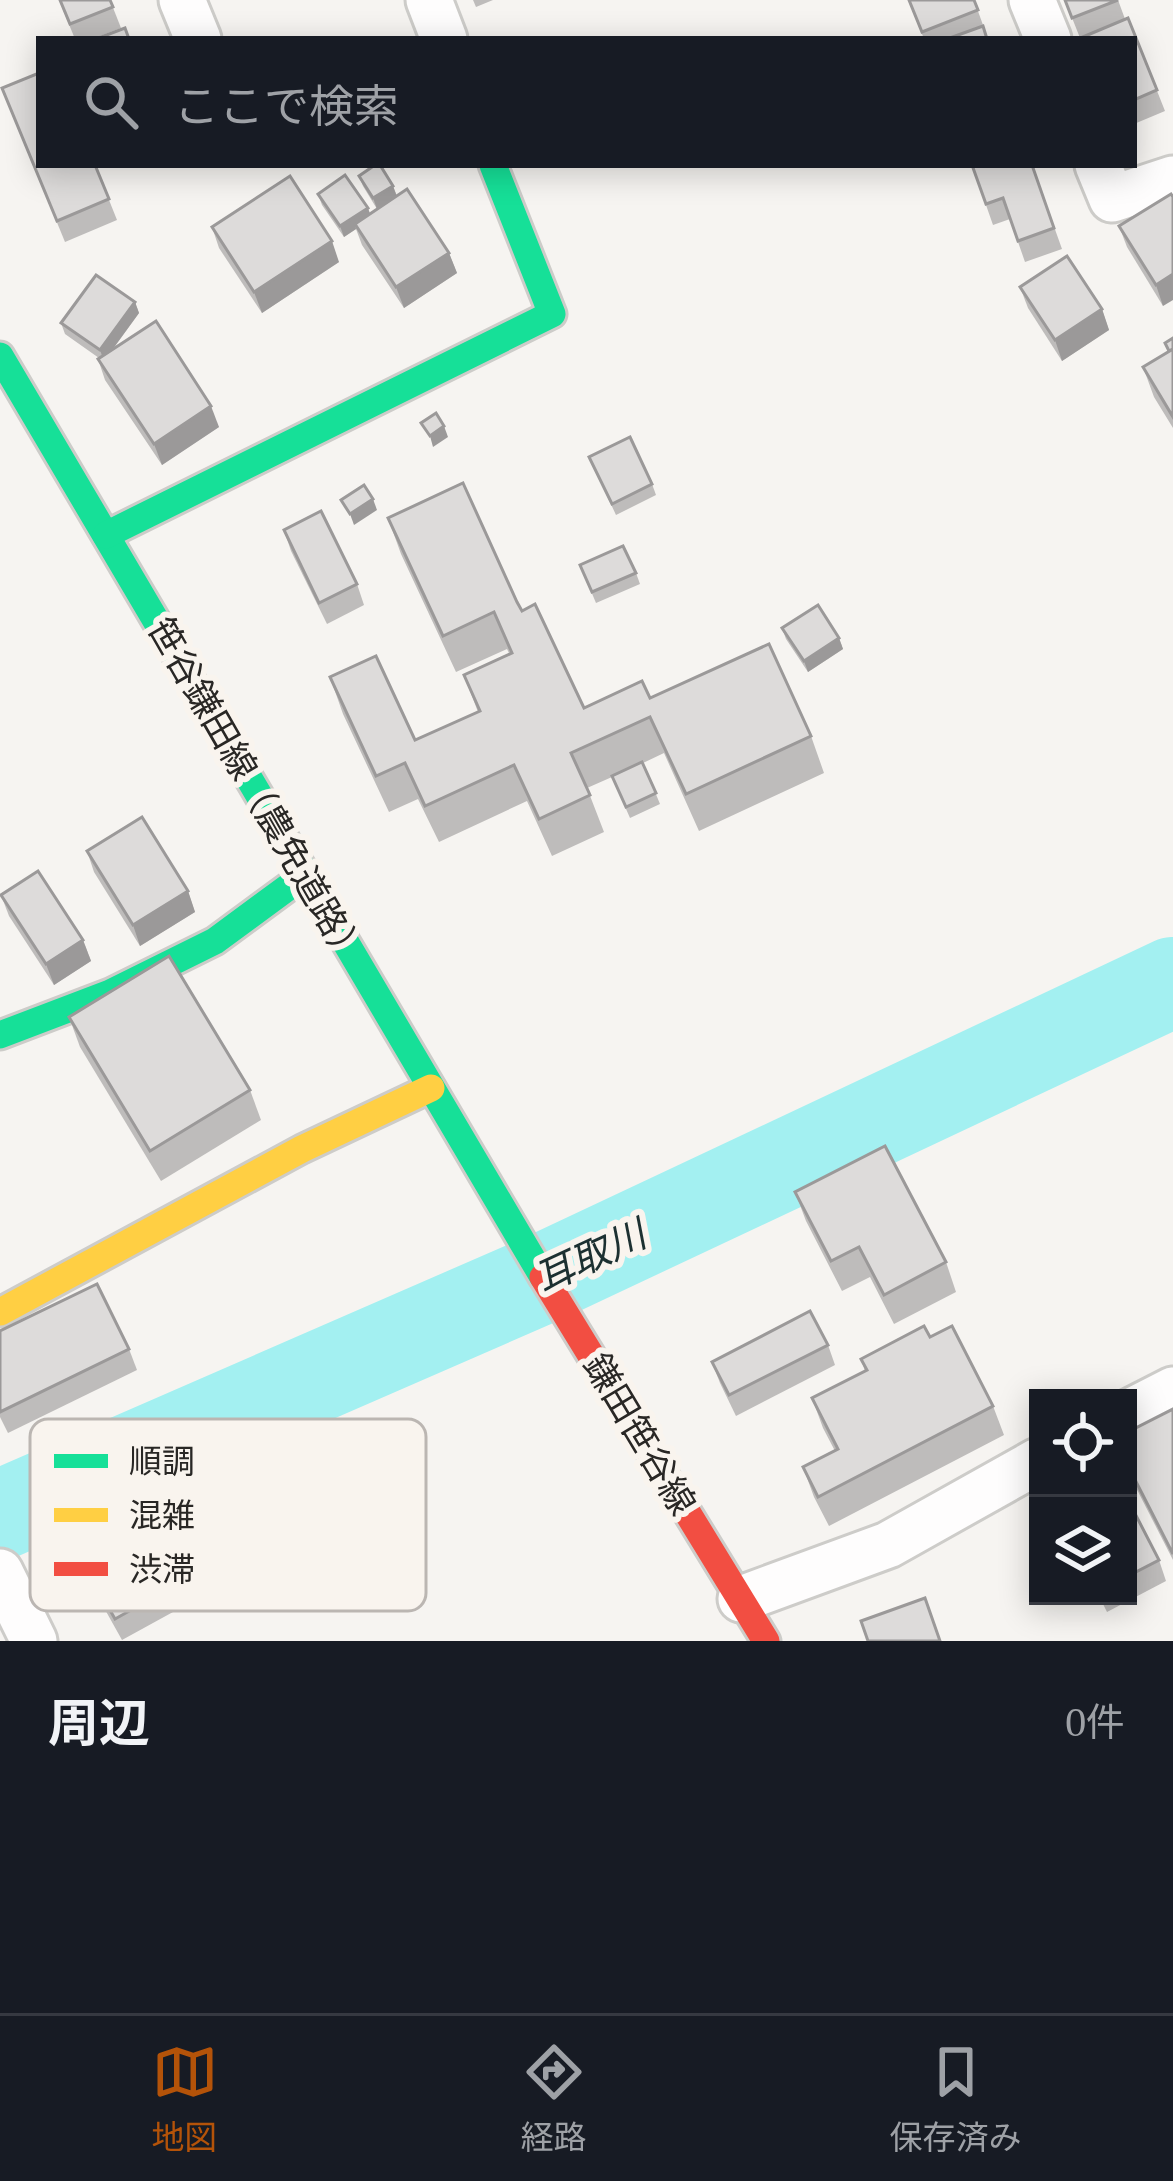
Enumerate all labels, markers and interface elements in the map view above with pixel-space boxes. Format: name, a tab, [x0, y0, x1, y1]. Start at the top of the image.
search box	[36, 36, 1137, 168]
icon: search	[78, 69, 144, 135]
text: ここで検索	[174, 75, 399, 135]
street label: 笹谷鎌田線（農免道路）	[138, 609, 377, 975]
water label: 耳取川	[526, 1205, 657, 1303]
street label: 鎌田笹谷線	[574, 1344, 707, 1523]
map controls	[1029, 1389, 1137, 1605]
button: locate	[1029, 1389, 1137, 1497]
legend	[30, 1419, 426, 1611]
text: 順調	[129, 1439, 195, 1482]
text: 混雑	[129, 1493, 195, 1536]
button: layers	[1029, 1497, 1137, 1605]
text: 渋滞	[129, 1547, 195, 1590]
text: 周辺	[48, 1688, 150, 1756]
text: 0件	[1065, 1695, 1125, 1747]
tab: 地図	[152, 2039, 218, 2159]
tab: 経路	[521, 2039, 587, 2159]
tab: 保存済み	[890, 2039, 1022, 2159]

